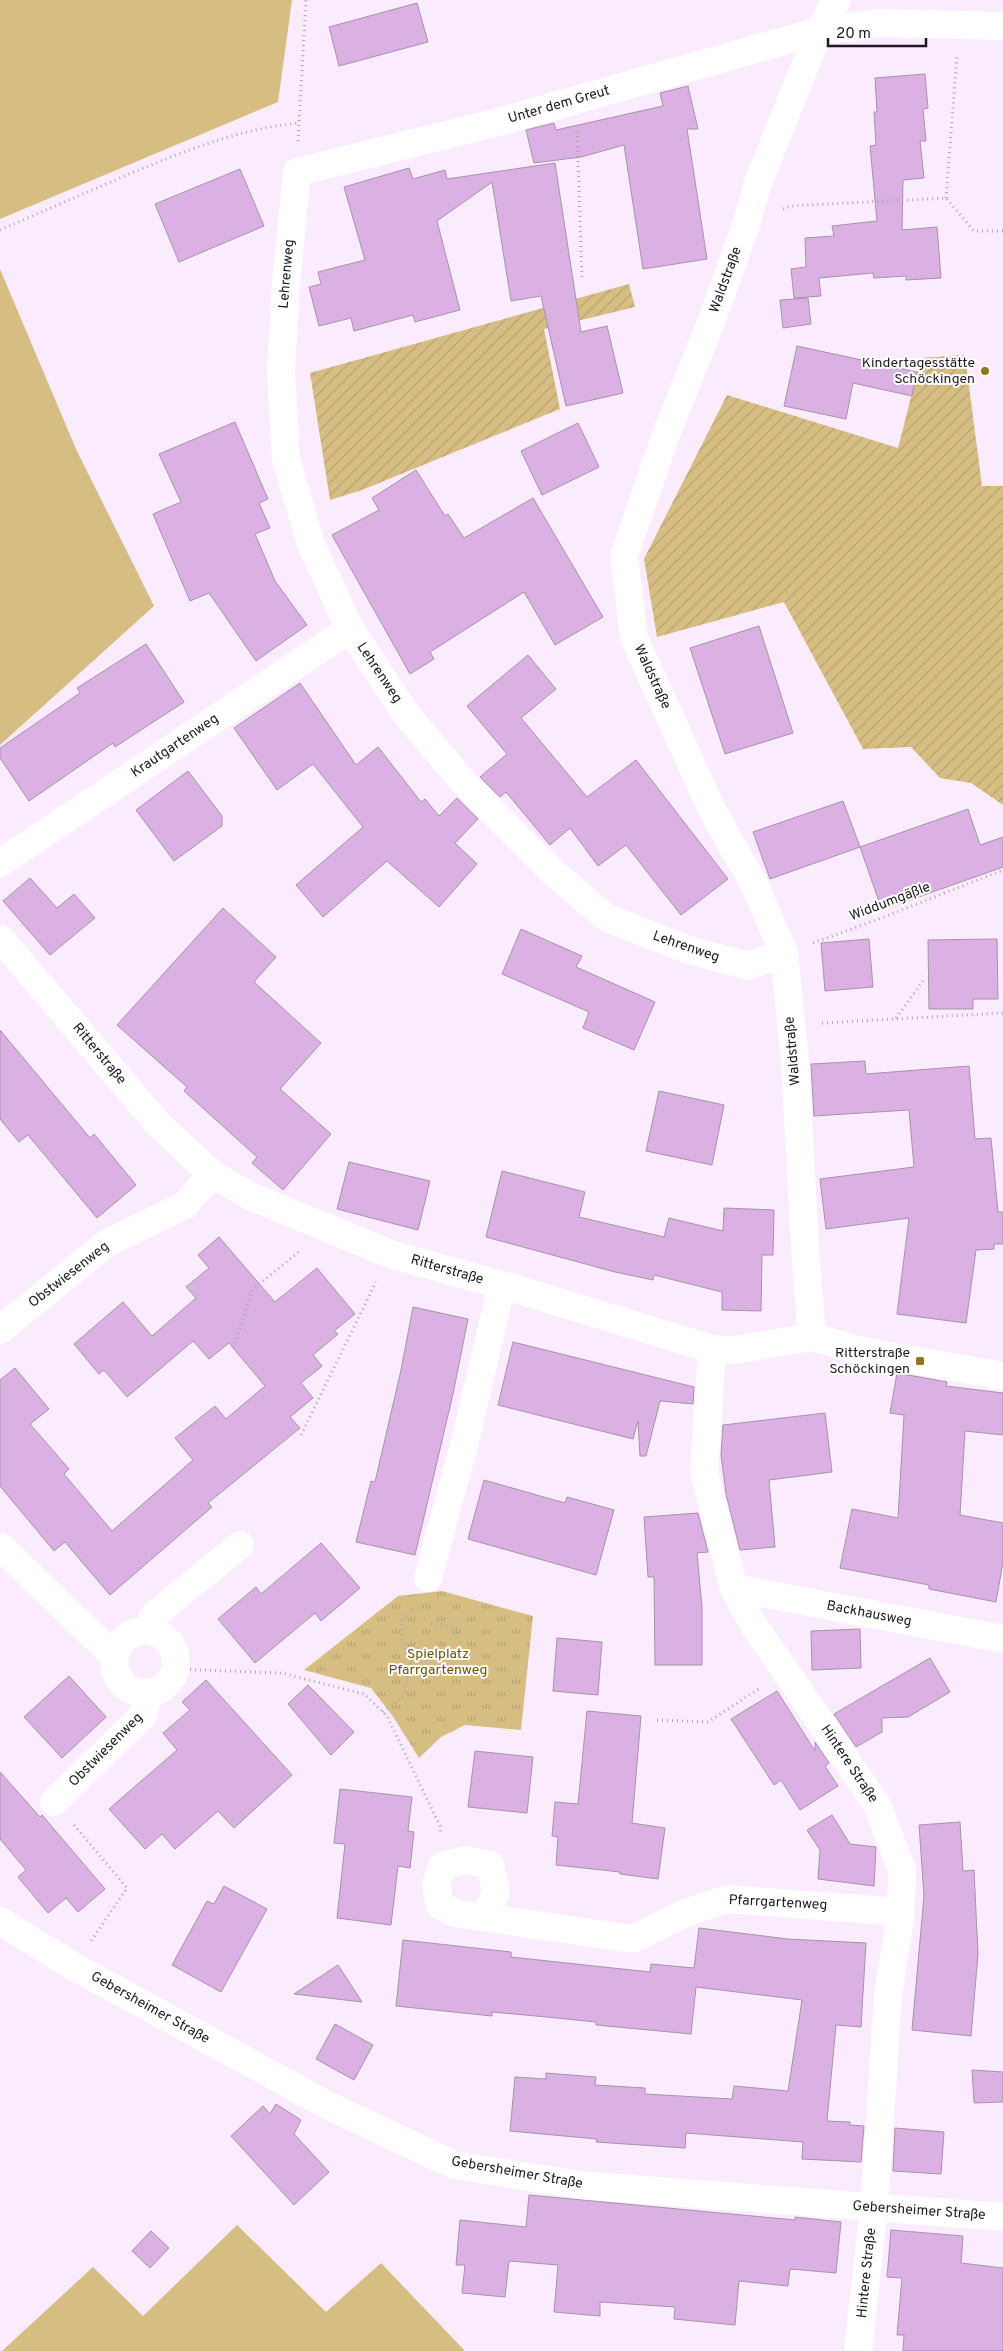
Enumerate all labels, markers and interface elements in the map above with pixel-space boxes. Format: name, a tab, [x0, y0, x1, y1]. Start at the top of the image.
scale bar	[828, 15, 926, 47]
text: 20 m	[836, 25, 871, 44]
street label: Unter dem Greut	[506, 82, 612, 128]
street label: Lehrenweg	[276, 239, 298, 309]
street label: Waldstraße	[706, 245, 746, 315]
place label: Kindertagesstätte Schöckingen	[862, 355, 975, 388]
marker: Kindertagesstätte Schöckingen	[979, 365, 991, 377]
street label: Lehrenweg	[353, 639, 405, 707]
street label: Waldstraße	[630, 642, 674, 712]
street label: Krautgartenweg	[128, 710, 222, 782]
street label: Widdumgäßle	[847, 879, 933, 925]
street label: Lehrenweg	[650, 928, 722, 966]
street label: Waldstraße	[782, 1016, 804, 1086]
street label: Ritterstraße	[68, 1020, 130, 1088]
street label: Obstwiesenweg	[25, 1238, 113, 1312]
street label: Ritterstraße	[409, 1251, 485, 1289]
place label: Ritterstraße Schöckingen	[829, 1345, 910, 1378]
marker: Ritterstraße Schöckingen	[914, 1355, 926, 1367]
street label: Backhausweg	[825, 1597, 913, 1631]
park label: Spielplatz Pfarrgartenweg	[389, 1646, 487, 1679]
street label: Obstwiesenweg	[65, 1709, 147, 1791]
street label: Hintere Straße	[817, 1722, 881, 1806]
street label: Pfarrgartenweg	[728, 1892, 828, 1914]
street label: Gebersheimer Straße	[88, 1968, 212, 2048]
street label: Gebersheimer Straße	[450, 2153, 584, 2193]
street label: Gebersheimer Straße	[852, 2198, 986, 2224]
street label: Hintere Straße	[854, 2227, 880, 2319]

